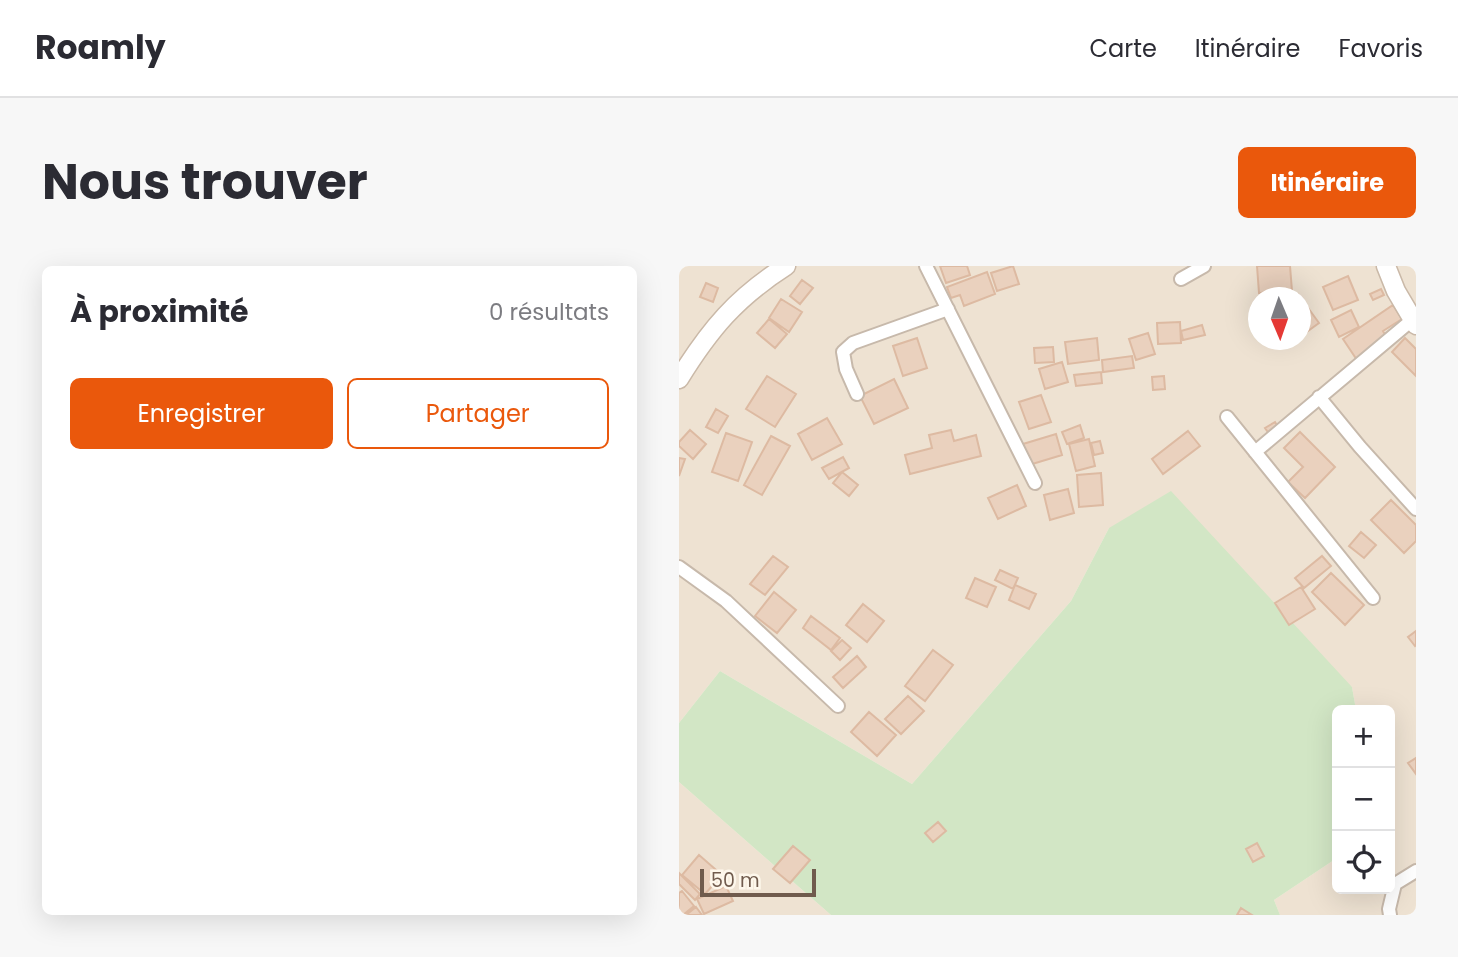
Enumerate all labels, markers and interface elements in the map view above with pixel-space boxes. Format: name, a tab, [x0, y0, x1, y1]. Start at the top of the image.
text: Roamly	[35, 24, 165, 71]
text: Carte	[1089, 32, 1157, 65]
text: Itinéraire	[1195, 32, 1300, 65]
text: Favoris	[1338, 32, 1423, 65]
button: Itinéraire	[1238, 147, 1416, 218]
text: Nous trouver	[42, 148, 368, 216]
north arrow	[1248, 287, 1311, 350]
text: À proximité	[70, 290, 249, 333]
text: 0 résultats	[489, 296, 609, 328]
button: Enregistrer	[70, 378, 333, 449]
button: Partager	[347, 378, 609, 449]
map controls	[1332, 705, 1395, 894]
button: +	[1332, 705, 1395, 768]
button: −	[1332, 768, 1395, 831]
button: locate	[1332, 831, 1395, 894]
scale bar	[700, 866, 815, 898]
text: 50 m	[711, 867, 760, 894]

